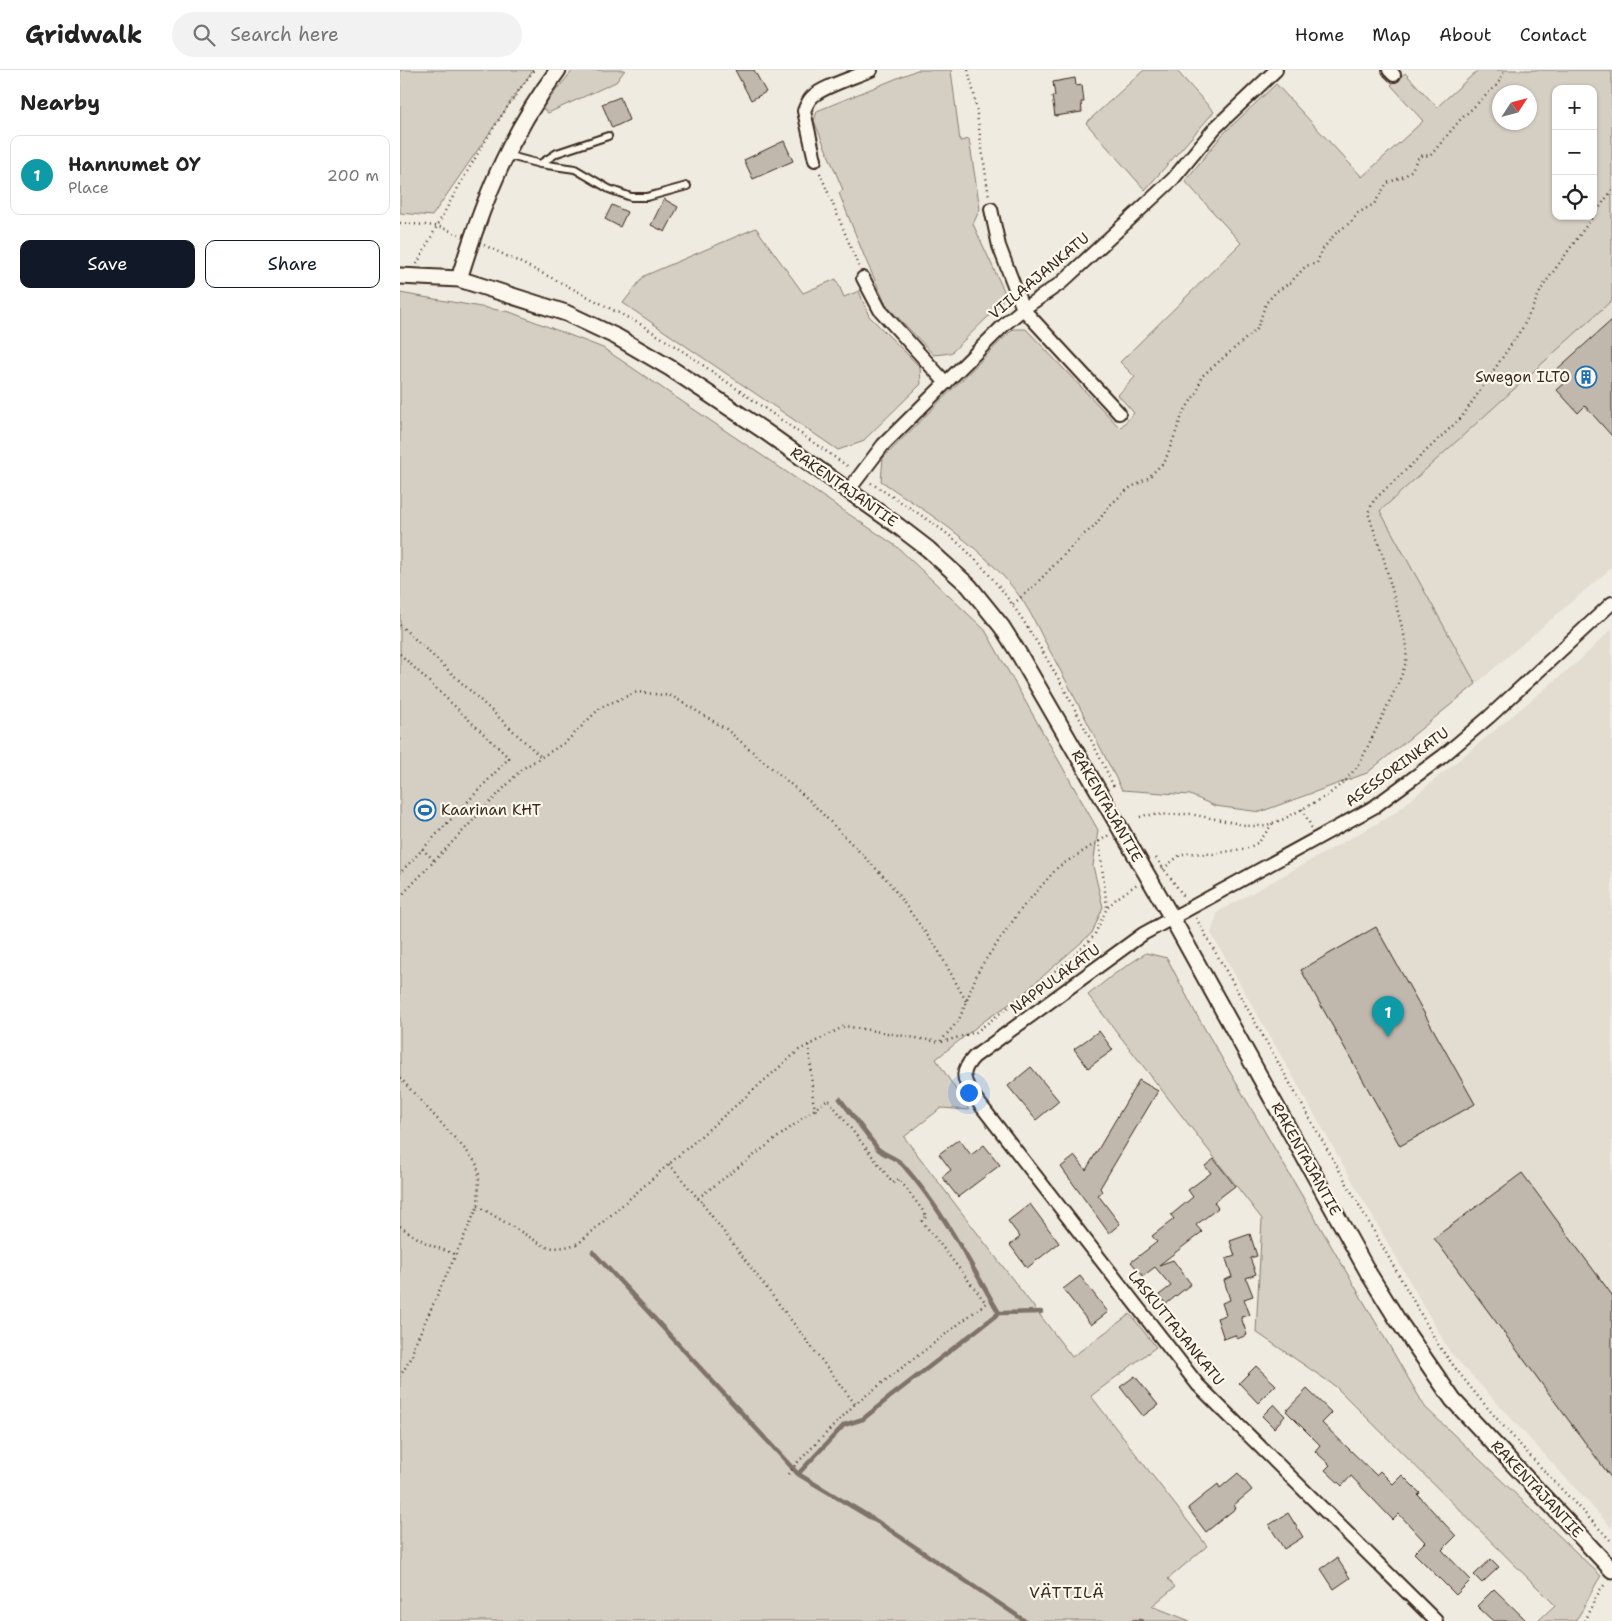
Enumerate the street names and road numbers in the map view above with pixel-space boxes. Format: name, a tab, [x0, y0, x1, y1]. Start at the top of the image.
street label: VIILAAJANKATU	[985, 228, 1093, 324]
street label: RAKENTAJANTIE	[786, 443, 902, 531]
street label: ASESSORINKATU	[1341, 723, 1453, 811]
street label: RAKENTAJANTIE	[1067, 746, 1147, 866]
street label: NAPPULAKATU	[1006, 940, 1104, 1018]
street label: RAKENTAJANTIE	[1267, 1099, 1345, 1219]
street label: LASKUTTAJANKATU	[1123, 1266, 1229, 1390]
street label: RAKENTAJANTIE	[1487, 1436, 1587, 1542]

